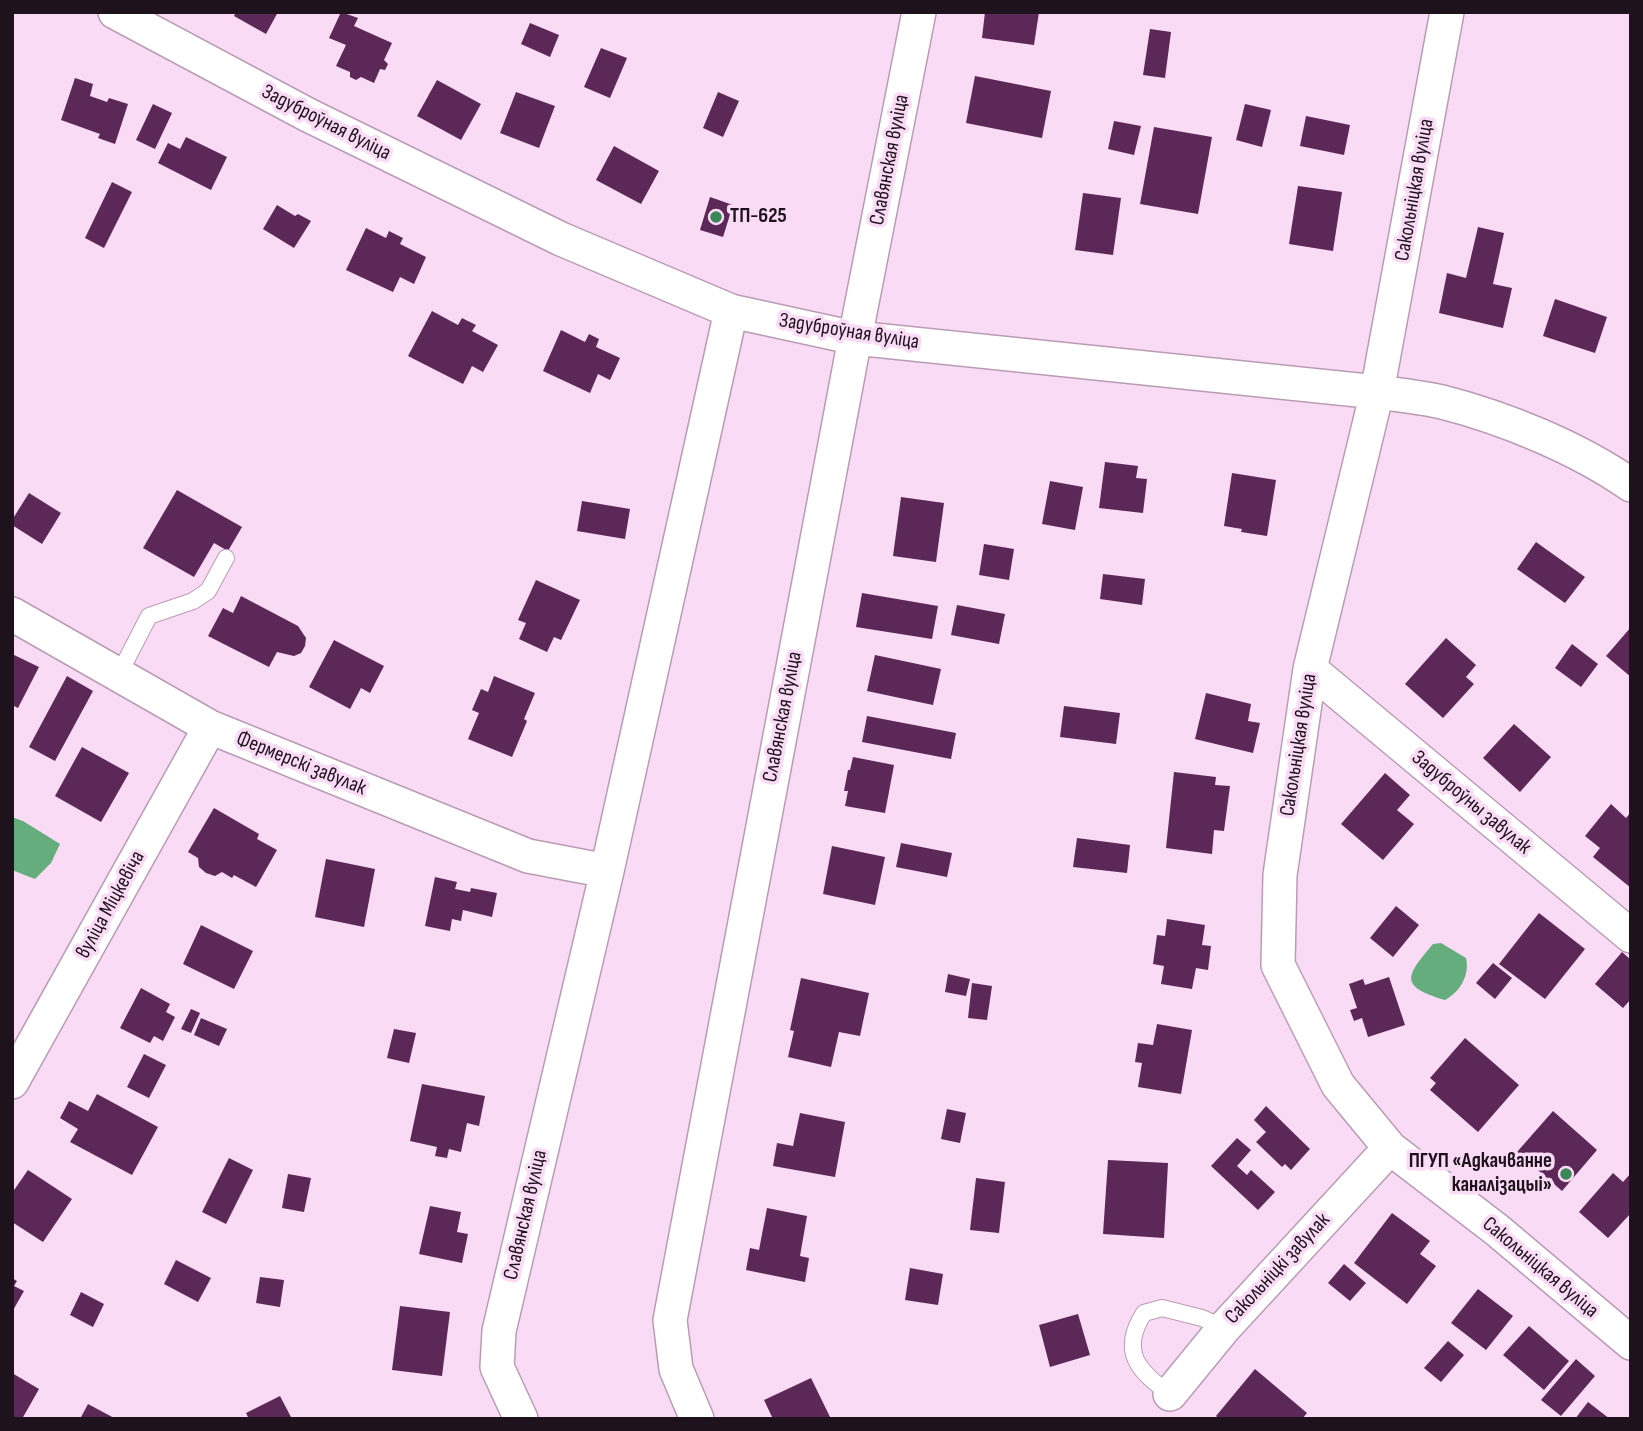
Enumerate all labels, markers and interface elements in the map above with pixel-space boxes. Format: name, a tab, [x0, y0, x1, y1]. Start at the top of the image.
street label: Задуброўная вуліца	[257, 80, 395, 166]
street label: Славянская вуліца	[865, 93, 915, 227]
street label: Сакольніцкая вуліца	[1390, 117, 1440, 263]
place label: ТП-625	[730, 204, 787, 230]
marker: ТП-625	[708, 209, 724, 225]
street label: Задуброўная вуліца	[777, 308, 921, 356]
street label: Славянская вуліца	[758, 650, 808, 784]
street label: Сакольніцкая вуліца	[1275, 672, 1323, 818]
street label: Фермерскі завулак	[233, 727, 369, 801]
street label: Задуброўны завулак	[1406, 746, 1536, 860]
street label: вуліца Міцкевіча	[71, 847, 151, 963]
street label: Славянская вуліца	[499, 1148, 553, 1282]
place label: ПГУП «Адкачванне каналізацыі»	[1409, 1149, 1552, 1199]
marker: ПГУП «Адкачванне каналізацыі»	[1558, 1166, 1574, 1182]
street label: Сакольніцкі завулак	[1220, 1208, 1336, 1330]
street label: Сакольніцкая вуліца	[1477, 1212, 1603, 1324]

